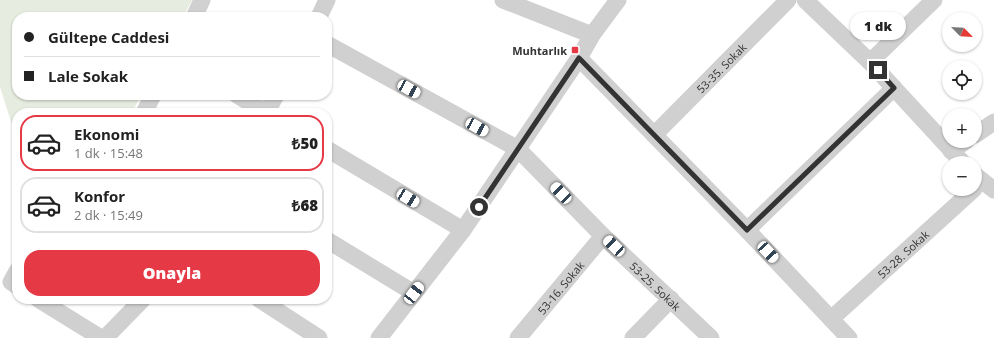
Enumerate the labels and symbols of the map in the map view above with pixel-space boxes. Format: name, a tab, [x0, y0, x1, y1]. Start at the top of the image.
callout: 1 dk	[850, 12, 906, 40]
north arrow	[942, 12, 982, 52]
street label: 53-35. Sokak	[693, 39, 749, 96]
place label: Muhtarlık	[512, 43, 567, 58]
marker: Muhtarlık	[570, 45, 580, 55]
route end	[869, 61, 887, 79]
car	[396, 78, 422, 100]
car	[464, 116, 490, 138]
car	[548, 180, 574, 206]
car	[395, 187, 421, 209]
route start	[470, 198, 488, 216]
street label: 53-28. Sokak	[874, 226, 932, 281]
car	[601, 233, 627, 259]
car	[755, 239, 781, 265]
street label: 53-16. Sokak	[534, 257, 587, 317]
street label: 53-25. Sokak	[627, 258, 685, 314]
car	[402, 280, 426, 306]

